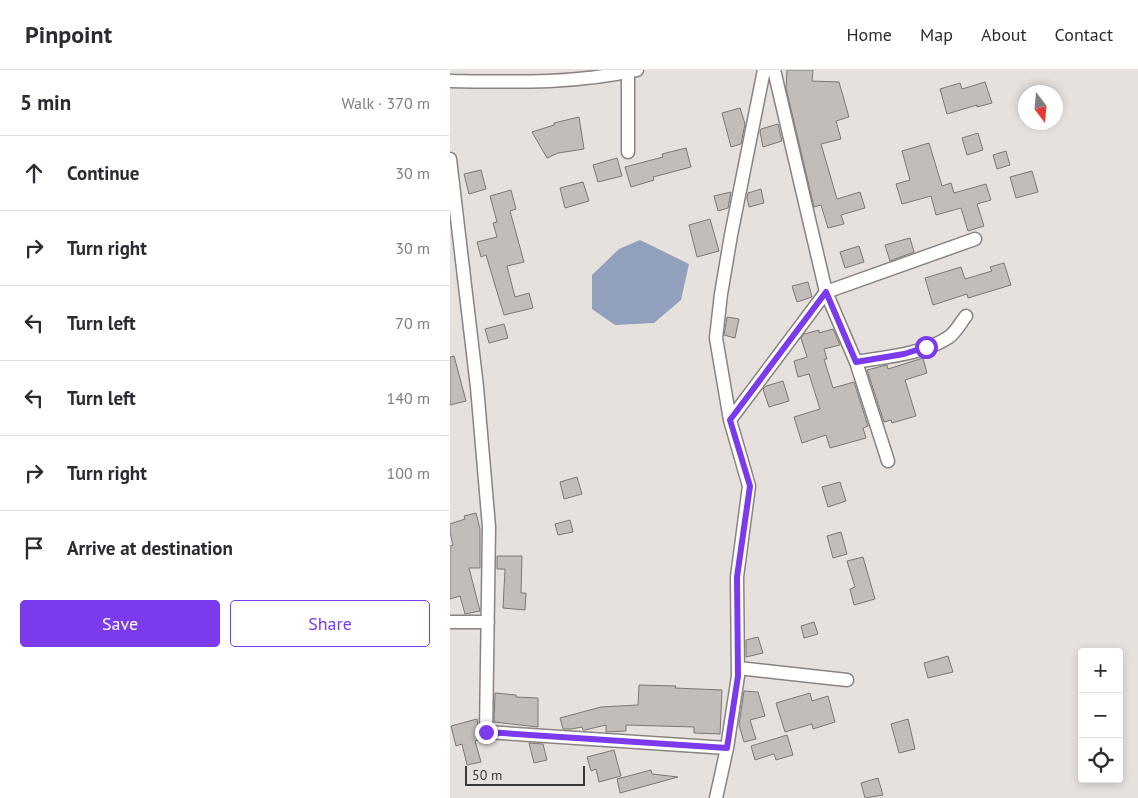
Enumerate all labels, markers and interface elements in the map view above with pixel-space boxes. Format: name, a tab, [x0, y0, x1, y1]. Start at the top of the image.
text: Pinpoint	[25, 19, 112, 50]
text: Home	[846, 23, 892, 46]
text: Map	[920, 23, 953, 46]
text: About	[981, 23, 1027, 46]
text: Contact	[1055, 23, 1113, 46]
north arrow	[1018, 85, 1063, 130]
text: 5 min	[20, 89, 71, 116]
text: Walk · 370 m	[341, 93, 430, 113]
icon: ahead	[20, 159, 48, 187]
text: Continue	[67, 161, 139, 185]
text: 30 m	[395, 163, 430, 183]
icon: right	[20, 234, 48, 262]
text: Turn right	[67, 236, 147, 260]
text: 30 m	[395, 238, 430, 258]
icon: left	[20, 309, 48, 337]
text: Turn left	[67, 311, 136, 335]
text: 70 m	[395, 313, 430, 333]
route start	[915, 336, 938, 359]
icon: left	[20, 384, 48, 412]
text: Turn left	[67, 386, 136, 410]
text: 140 m	[387, 388, 430, 408]
icon: right	[20, 459, 48, 487]
text: Turn right	[67, 461, 147, 485]
text: 100 m	[387, 463, 430, 483]
icon: arrive	[20, 534, 48, 562]
text: Arrive at destination	[67, 536, 233, 560]
button: Save	[20, 600, 220, 647]
button: Share	[230, 600, 430, 647]
map controls	[1078, 648, 1123, 783]
button: +	[1078, 648, 1123, 693]
button: −	[1078, 693, 1123, 738]
route end	[475, 721, 498, 744]
button: locate	[1078, 738, 1123, 783]
scale bar	[465, 763, 585, 786]
text: 50 m	[472, 766, 502, 784]

